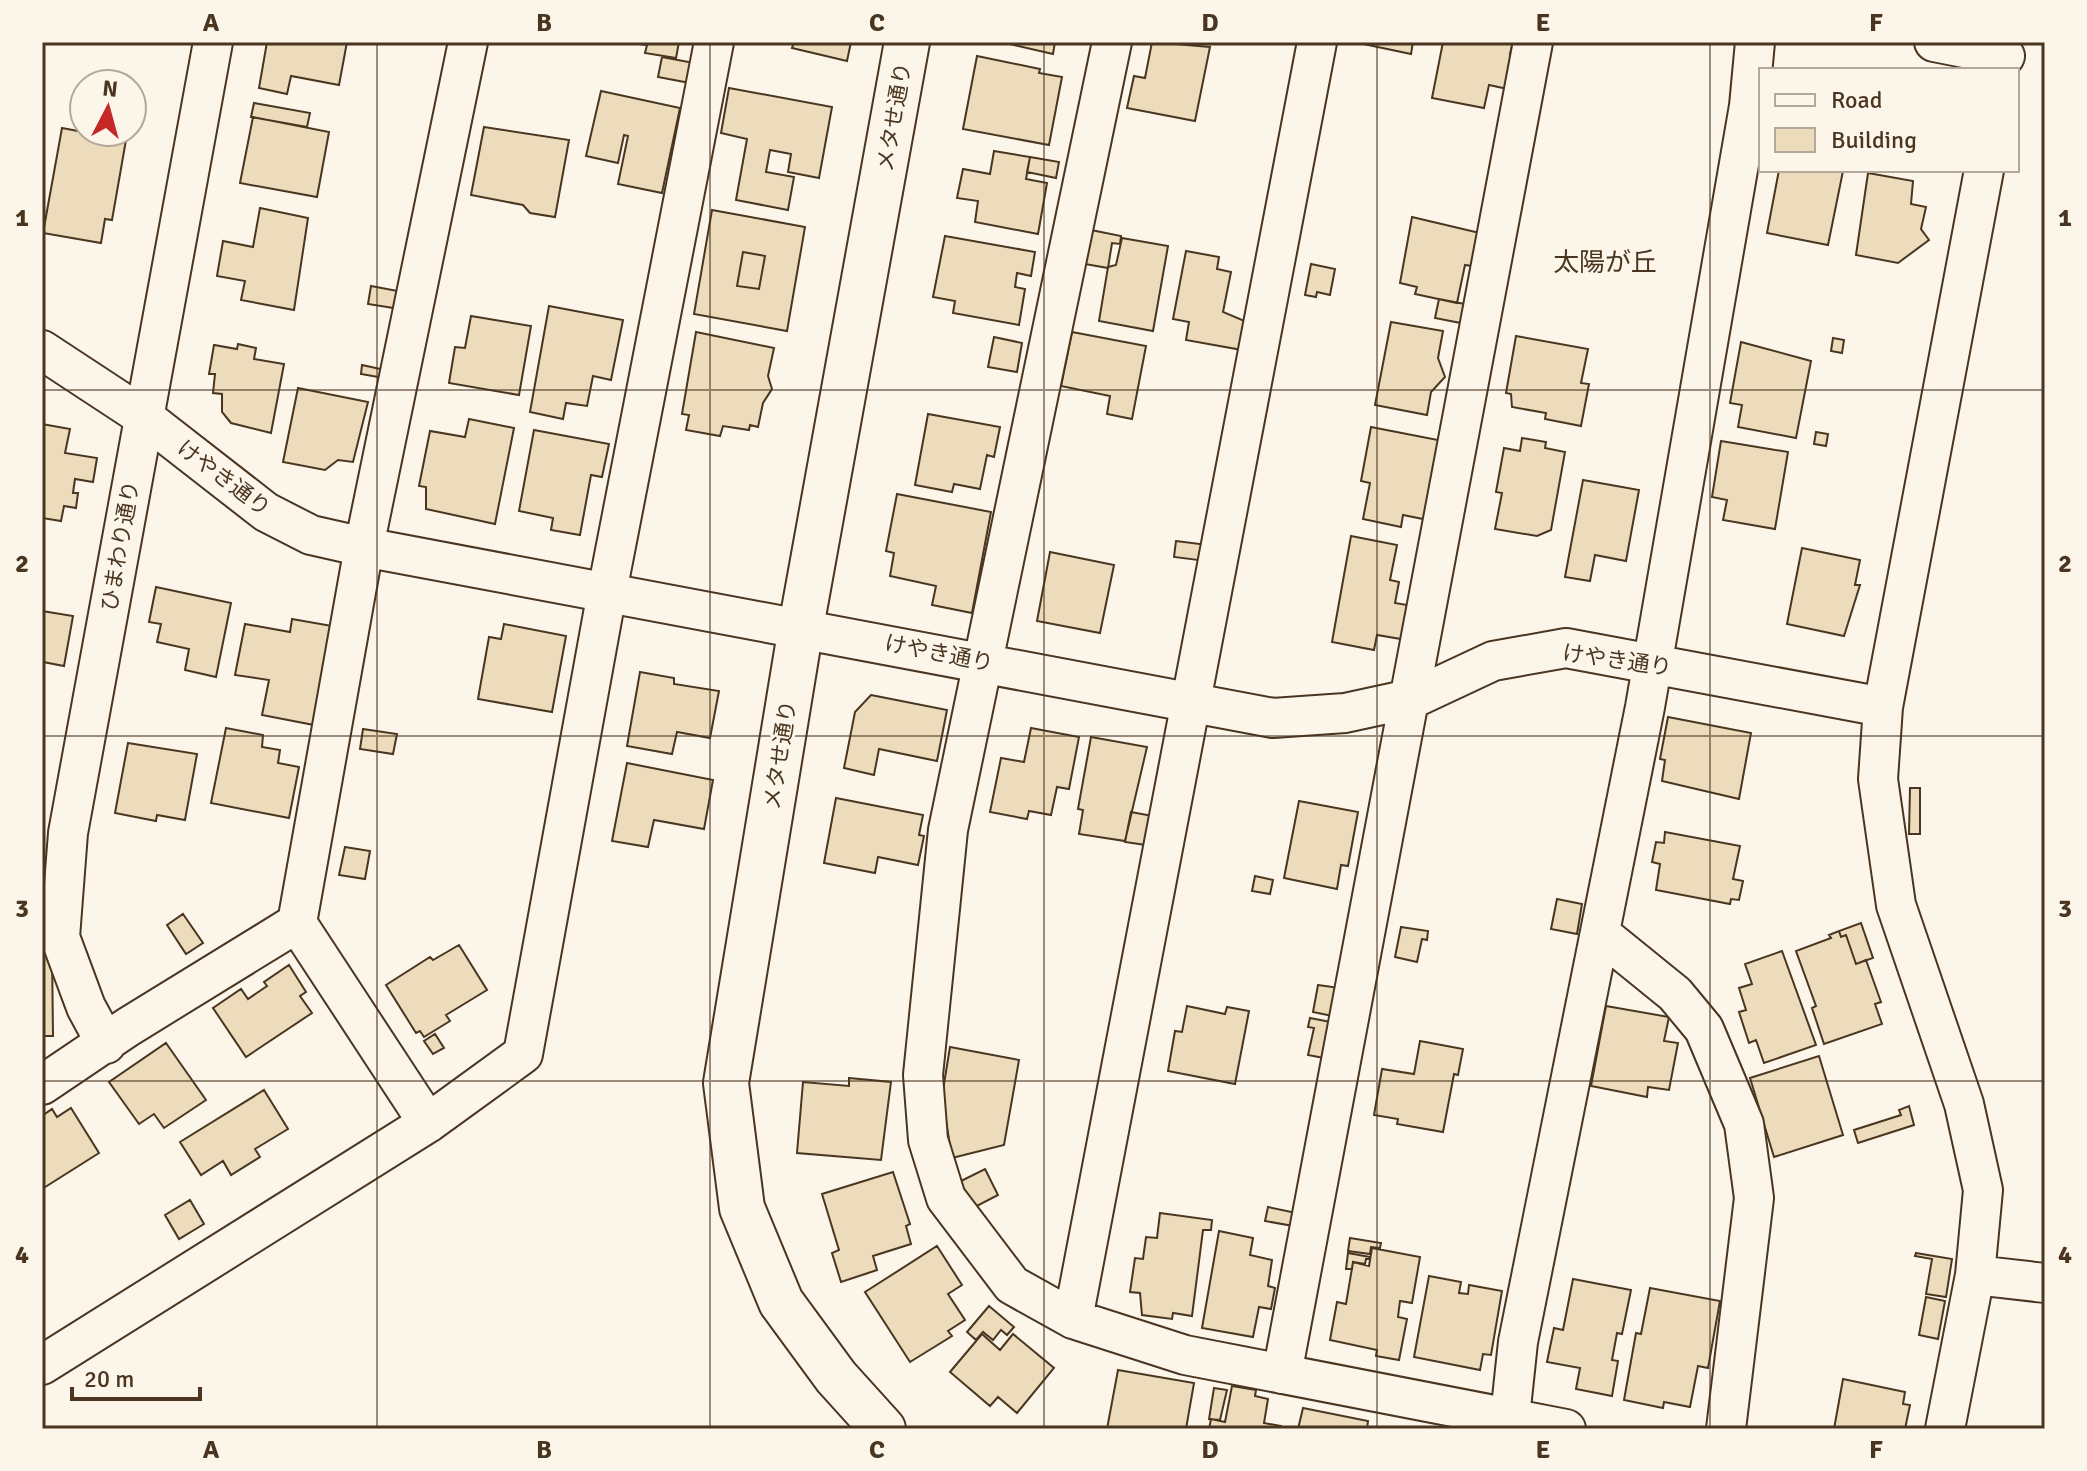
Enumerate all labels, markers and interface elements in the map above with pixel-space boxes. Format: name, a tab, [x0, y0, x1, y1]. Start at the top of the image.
text: A	[203, 7, 220, 39]
text: B	[536, 7, 552, 39]
text: C	[869, 7, 885, 39]
text: D	[1201, 7, 1219, 39]
text: E	[1536, 7, 1550, 39]
text: F	[1869, 7, 1883, 39]
street label: メタせ通り	[871, 60, 917, 174]
north arrow	[68, 68, 148, 148]
legend	[1759, 68, 2019, 172]
text: N	[101, 74, 119, 103]
text: Road	[1831, 85, 1882, 115]
text: Building	[1831, 125, 1917, 155]
text: 1	[15, 202, 29, 234]
text: 1	[2058, 202, 2072, 234]
district label: 太陽が丘	[1553, 247, 1657, 279]
street label: けやき通り	[172, 434, 276, 522]
street label: ひまわり通り	[95, 479, 145, 613]
text: 2	[15, 548, 29, 580]
text: 2	[2058, 548, 2072, 580]
street label: けやき通り	[882, 629, 996, 677]
street label: けやき通り	[1561, 639, 1673, 681]
street label: メタせ通り	[758, 699, 802, 811]
text: 3	[15, 893, 29, 925]
text: 3	[2058, 893, 2072, 925]
text: 4	[15, 1239, 29, 1271]
text: 4	[2058, 1239, 2072, 1271]
scale bar	[72, 1351, 200, 1401]
text: 20 m	[84, 1364, 134, 1394]
text: A	[203, 1434, 220, 1466]
text: B	[536, 1434, 552, 1466]
text: C	[869, 1434, 885, 1466]
text: D	[1201, 1434, 1219, 1466]
text: E	[1536, 1434, 1550, 1466]
text: F	[1869, 1434, 1883, 1466]

